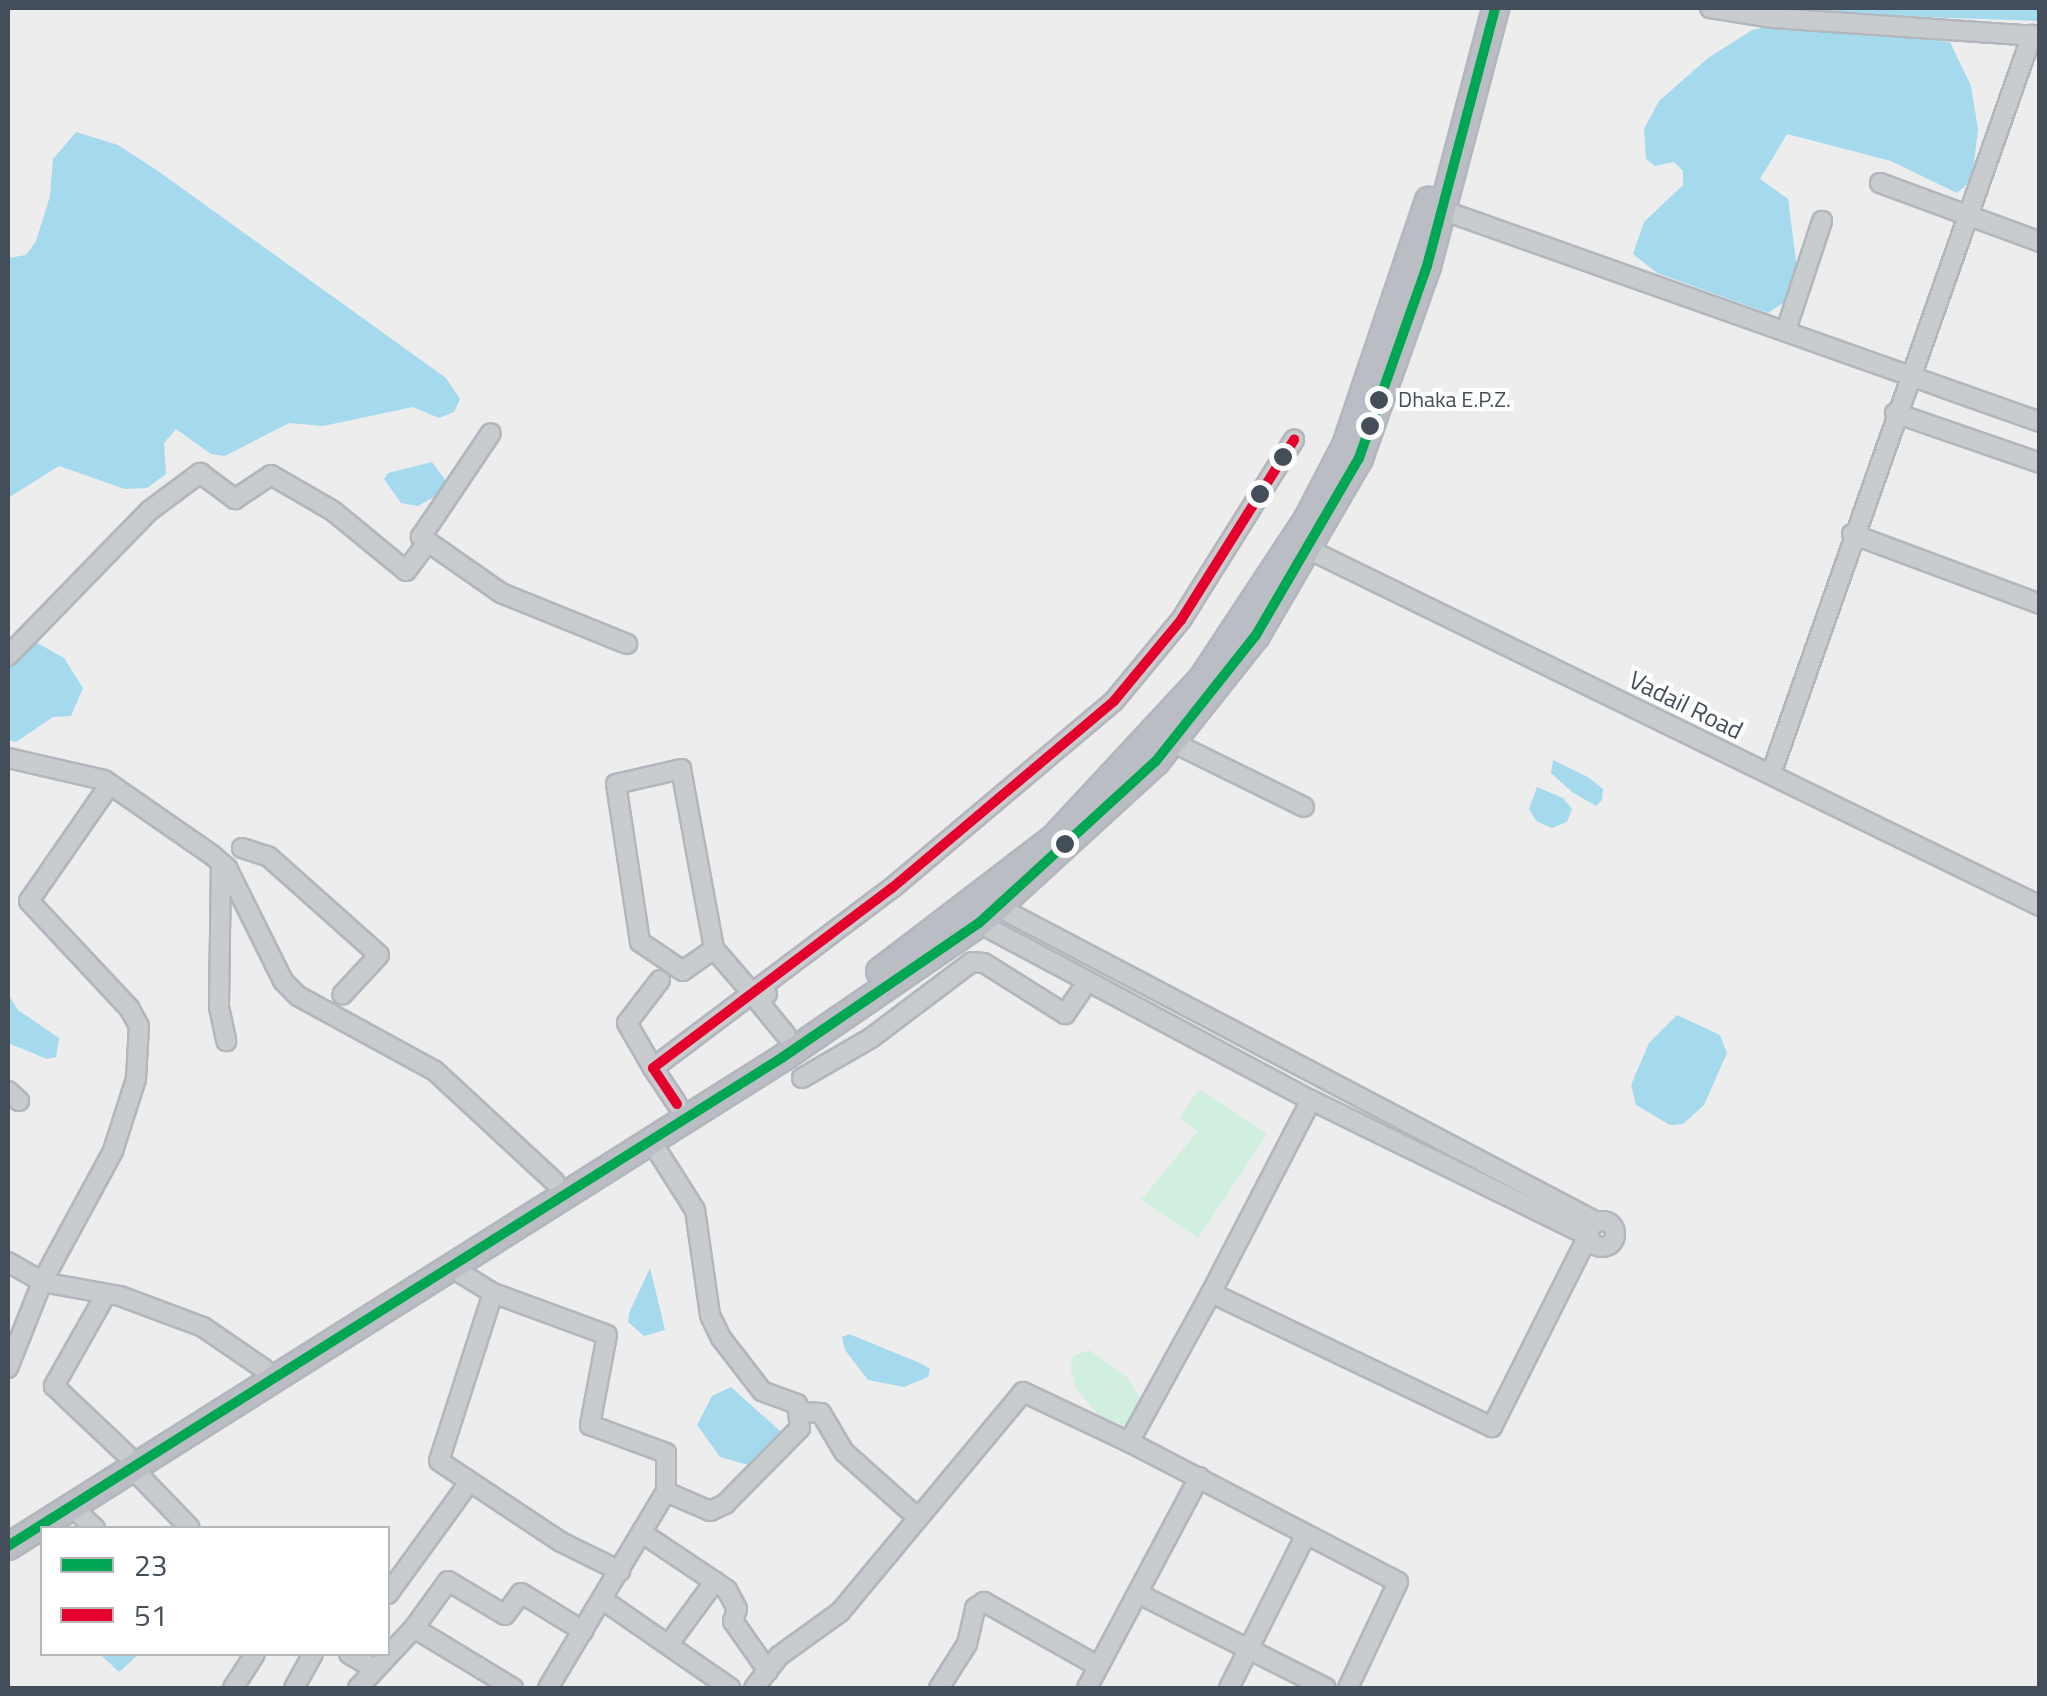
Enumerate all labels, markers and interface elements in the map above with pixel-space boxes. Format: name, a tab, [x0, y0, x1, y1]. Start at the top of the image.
place label: Dhaka E.P.Z.	[1398, 387, 1511, 413]
marker: Dhaka E.P.Z.	[1369, 390, 1389, 410]
unlabelled marker	[1360, 416, 1380, 436]
unlabelled marker	[1273, 447, 1293, 467]
unlabelled marker	[1250, 484, 1270, 504]
street label: Vadail Road	[1624, 665, 1748, 745]
unlabelled marker	[1055, 834, 1075, 854]
legend	[40, 1526, 390, 1656]
text: 23	[134, 1542, 168, 1588]
text: 51	[134, 1592, 168, 1638]

